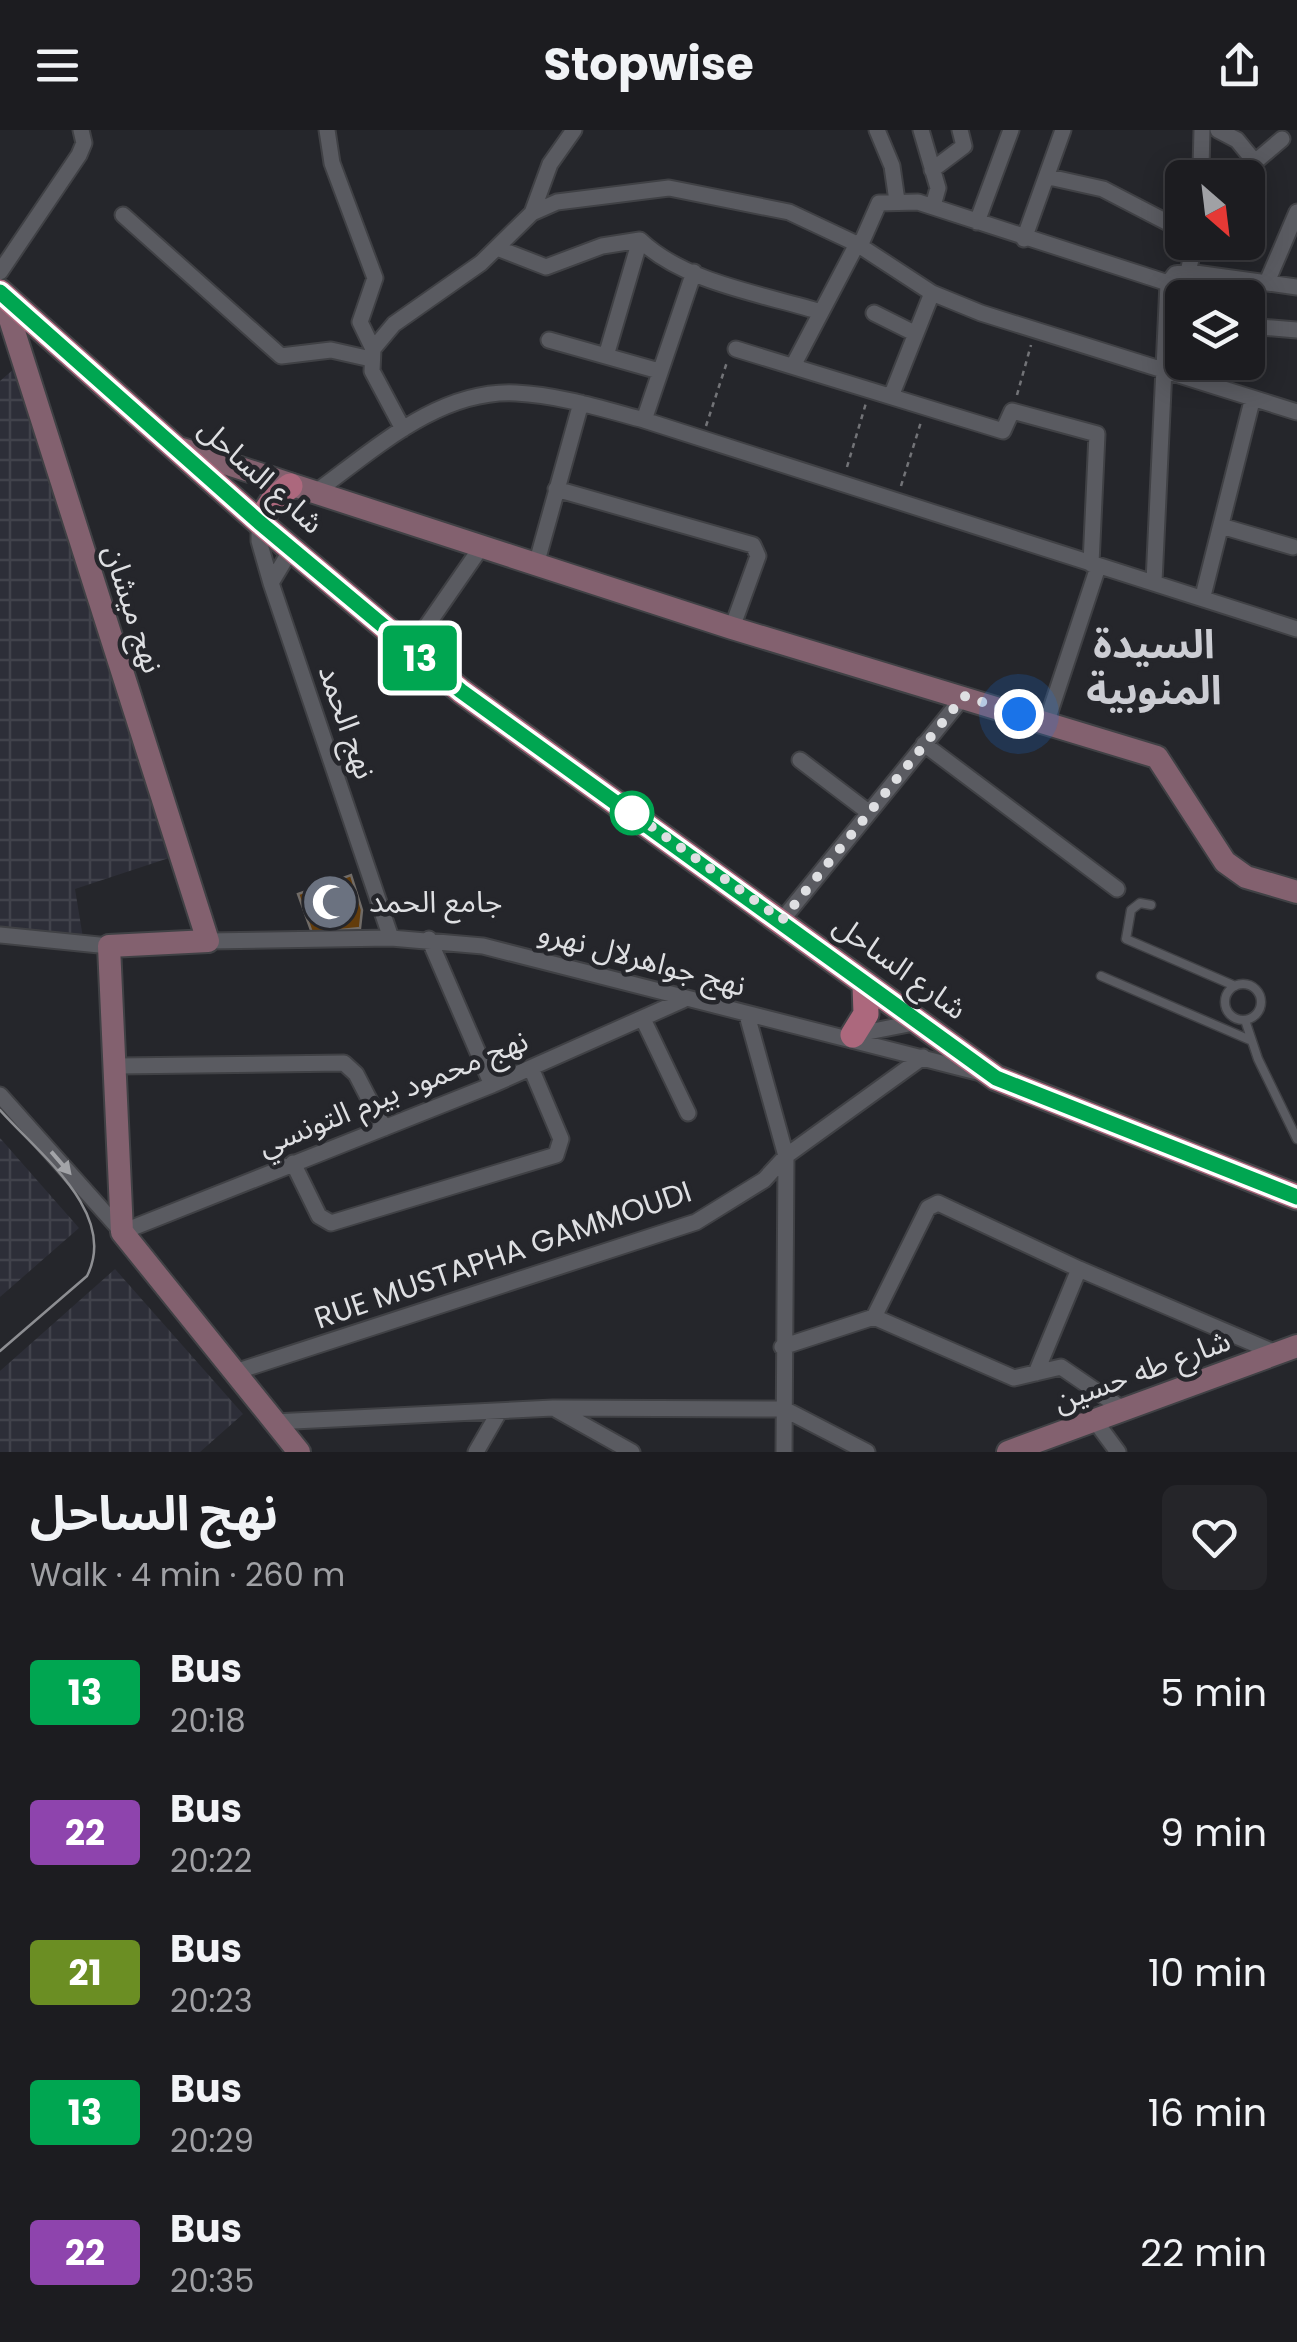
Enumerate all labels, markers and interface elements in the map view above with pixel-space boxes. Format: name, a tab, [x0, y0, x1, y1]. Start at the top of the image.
text: Stopwise	[543, 33, 754, 96]
icon: menu	[30, 38, 85, 93]
icon: share	[1212, 38, 1267, 93]
north arrow	[1165, 160, 1265, 260]
map controls	[1165, 160, 1265, 380]
button: layers	[1165, 280, 1265, 380]
street label: شارع الساحل	[189, 408, 333, 544]
street label: نهج ميشان	[92, 539, 174, 679]
district label: السيدة المنوبية	[1086, 616, 1222, 718]
line badge: 13	[375, 626, 465, 690]
text: 13	[403, 634, 437, 683]
street label: نهج الحمد	[307, 659, 387, 785]
your location	[994, 689, 1044, 739]
unlabelled marker	[611, 792, 653, 834]
mosque icon: جامع الحمد	[300, 872, 360, 932]
place label: جامع الحمد	[369, 880, 502, 924]
street label: شارع الساحل	[824, 904, 976, 1030]
street label: نهج جواهرلال نهرو	[533, 910, 751, 1008]
street label: نهج محمود بيرم التونسي	[251, 1019, 535, 1168]
one-way arrow	[50, 1150, 72, 1175]
street label: RUE MUSTAPHA GAMMOUDI	[309, 1170, 697, 1339]
street label: شارع طه حسين	[1047, 1319, 1237, 1423]
text: نهج الساحل	[30, 1480, 278, 1547]
button: heart	[1162, 1485, 1267, 1590]
text: Walk · 4 min · 260 m	[30, 1552, 345, 1597]
text: Bus	[170, 1642, 242, 1695]
text: 5 min	[1160, 1666, 1267, 1719]
text: 13	[68, 1668, 102, 1717]
text: 20:18	[170, 1698, 246, 1743]
text: Bus	[170, 1782, 242, 1835]
text: 9 min	[1160, 1806, 1267, 1859]
text: 22	[65, 1808, 105, 1857]
text: 20:22	[170, 1838, 252, 1883]
text: Bus	[170, 1922, 242, 1975]
text: 10 min	[1148, 1946, 1267, 1999]
text: 21	[68, 1948, 102, 1997]
text: 20:23	[170, 1978, 253, 2023]
text: Bus	[170, 2062, 242, 2115]
text: 16 min	[1148, 2086, 1267, 2139]
text: 13	[68, 2088, 102, 2137]
text: 20:29	[170, 2118, 254, 2163]
text: Bus	[170, 2202, 242, 2255]
text: 22 min	[1140, 2226, 1267, 2279]
text: 22	[65, 2228, 105, 2277]
text: 20:35	[170, 2258, 254, 2303]

